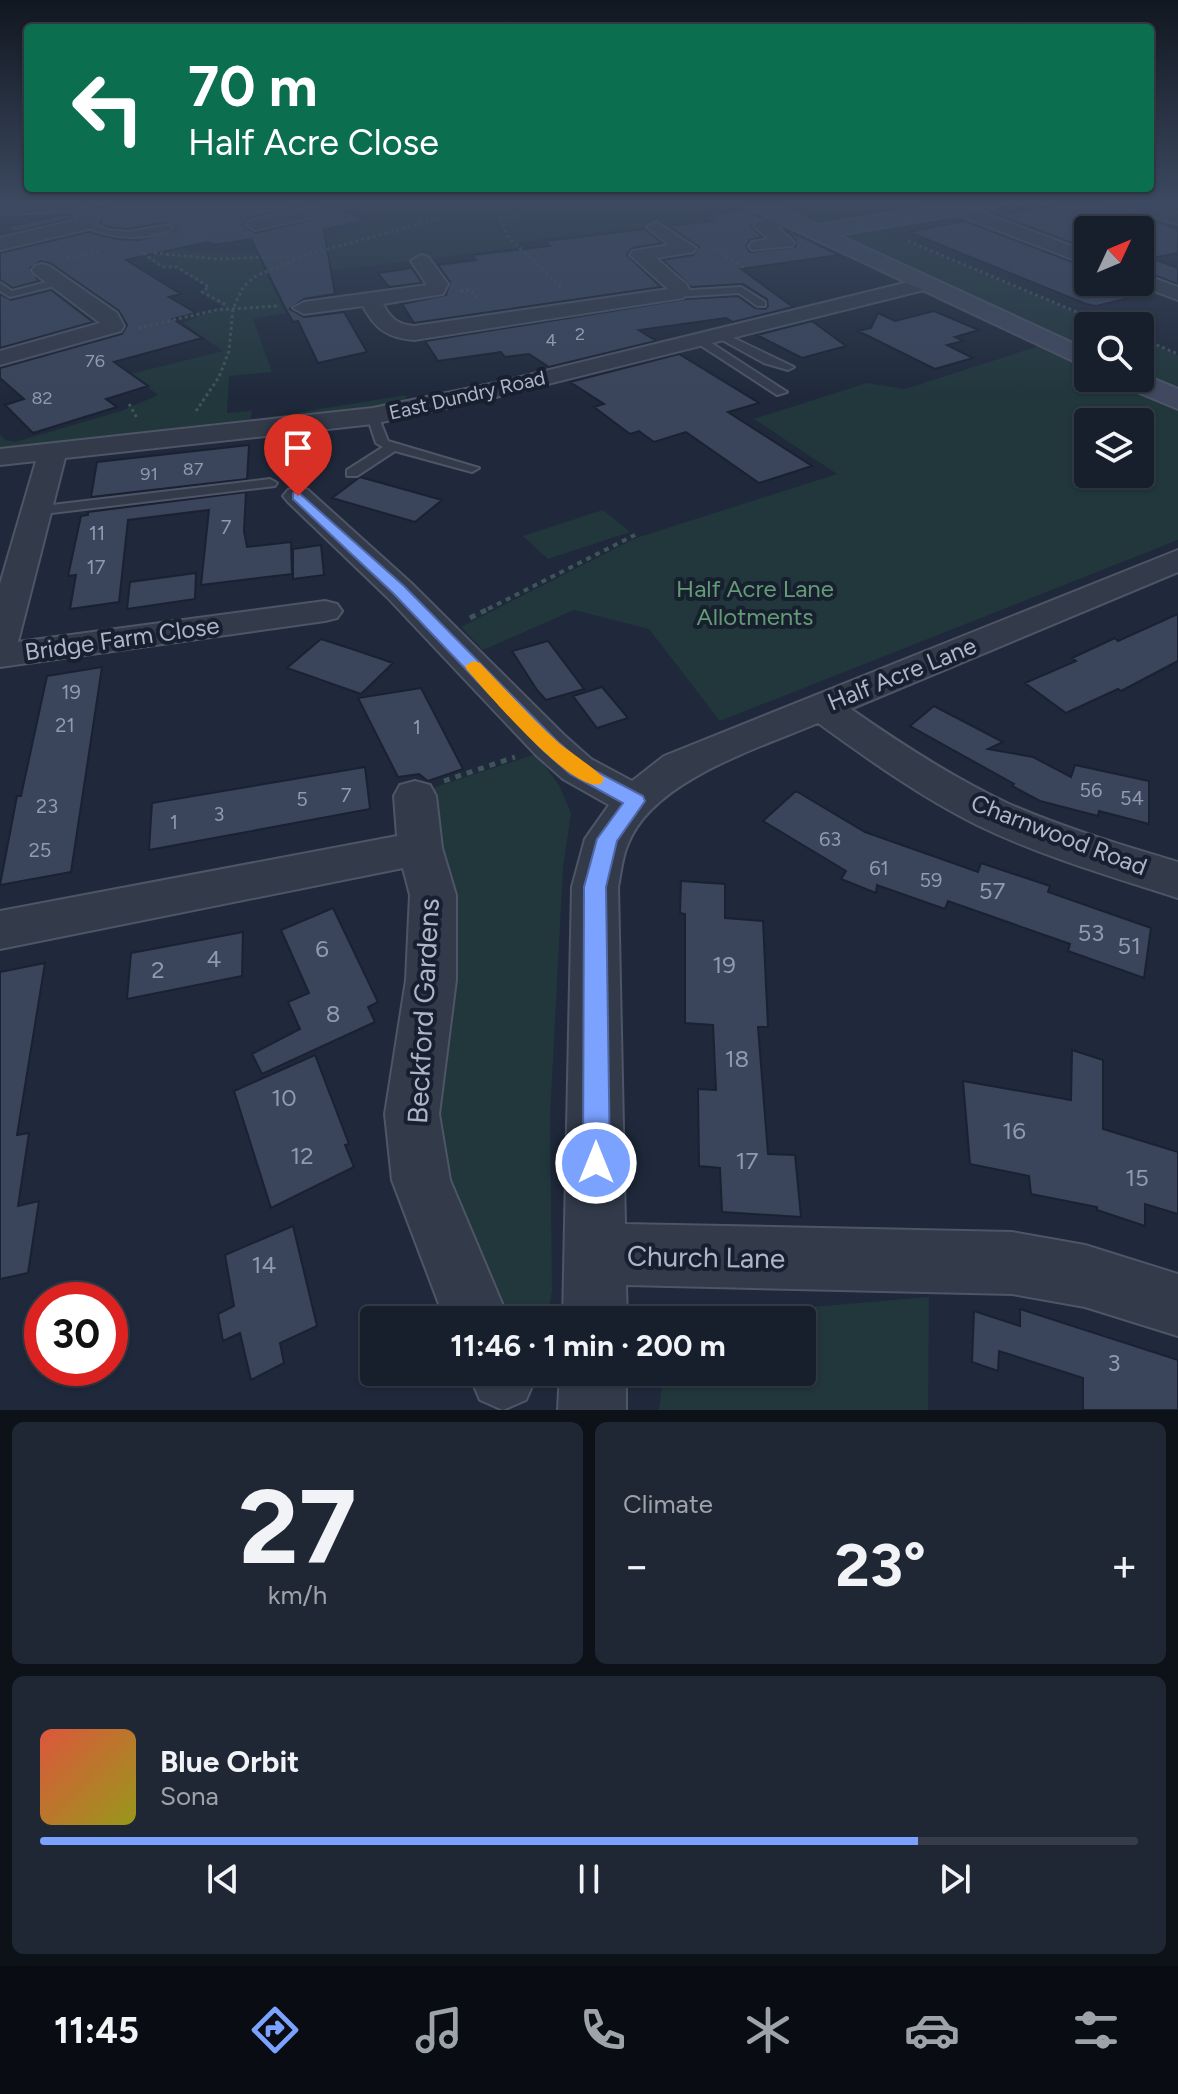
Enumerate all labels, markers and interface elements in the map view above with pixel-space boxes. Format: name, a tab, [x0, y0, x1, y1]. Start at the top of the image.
text: 70 m	[188, 53, 318, 120]
icon: left	[56, 56, 160, 160]
text: Half Acre Close	[188, 121, 439, 164]
north arrow	[1074, 216, 1154, 296]
map controls	[1074, 216, 1154, 488]
button: search	[1074, 312, 1154, 392]
house number: 2	[575, 323, 585, 345]
house number: 4	[545, 329, 557, 351]
house number: 76	[85, 350, 105, 372]
street label: East Dundry Road	[386, 365, 548, 425]
house number: 82	[31, 387, 53, 409]
button: layers	[1074, 408, 1154, 488]
pin	[264, 414, 332, 496]
icon: arrive	[276, 426, 320, 470]
house number: 87	[183, 458, 204, 480]
house number: 91	[140, 463, 158, 485]
house number: 7	[221, 515, 232, 539]
house number: 11	[89, 521, 105, 545]
house number: 17	[87, 555, 106, 579]
park label: Half Acre Lane Allotments	[676, 574, 834, 631]
street label: Bridge Farm Close	[23, 611, 221, 666]
street label: Half Acre Lane	[823, 631, 980, 717]
house number: 19	[61, 680, 81, 704]
house number: 21	[55, 713, 75, 737]
house number: 1	[413, 715, 421, 739]
house number: 56	[1080, 778, 1102, 802]
house number: 7	[341, 783, 352, 807]
house number: 54	[1120, 786, 1144, 810]
house number: 5	[296, 787, 308, 811]
street label: Charnwood Road	[967, 788, 1151, 881]
house number: 23	[36, 794, 58, 818]
house number: 3	[214, 802, 224, 826]
house number: 1	[170, 810, 178, 834]
house number: 63	[819, 827, 841, 851]
house number: 25	[29, 838, 51, 862]
house number: 61	[869, 856, 889, 880]
house number: 59	[920, 868, 942, 892]
house number: 57	[979, 876, 1005, 905]
street label: Beckford Gardens	[400, 897, 446, 1125]
house number: 53	[1078, 918, 1104, 947]
house number: 51	[1117, 931, 1141, 960]
house number: 6	[315, 934, 329, 963]
house number: 4	[207, 944, 222, 973]
house number: 19	[712, 950, 736, 979]
house number: 2	[151, 955, 165, 984]
house number: 8	[326, 999, 340, 1028]
house number: 18	[725, 1044, 749, 1073]
house number: 10	[271, 1083, 297, 1112]
house number: 16	[1002, 1116, 1026, 1145]
position arrow	[554, 1121, 638, 1205]
house number: 12	[290, 1141, 314, 1170]
house number: 17	[736, 1146, 759, 1175]
house number: 15	[1125, 1163, 1149, 1192]
street label: Church Lane	[627, 1239, 785, 1275]
house number: 14	[252, 1250, 276, 1279]
speed limit sign: 30	[24, 1282, 128, 1386]
text: 11:46 · 1 min · 200 m	[450, 1327, 726, 1364]
house number: 3	[1107, 1348, 1121, 1377]
text: 27	[238, 1464, 357, 1589]
text: Climate	[623, 1488, 713, 1520]
text: 23°	[835, 1529, 926, 1601]
text: −	[623, 1539, 650, 1592]
text: +	[1111, 1539, 1138, 1592]
text: km/h	[268, 1579, 327, 1611]
text: Blue Orbit	[160, 1743, 299, 1780]
text: Sona	[160, 1780, 219, 1812]
icon: previous	[201, 1857, 245, 1901]
icon: pause	[567, 1857, 611, 1901]
icon: next	[933, 1857, 977, 1901]
icon: directions	[247, 2002, 303, 2058]
icon: music	[411, 2002, 467, 2058]
icon: phone	[575, 2002, 631, 2058]
icon: climate	[740, 2002, 796, 2058]
icon: car	[904, 2002, 960, 2058]
icon: filters	[1068, 2002, 1124, 2058]
text: 11:45	[54, 2009, 139, 2052]

